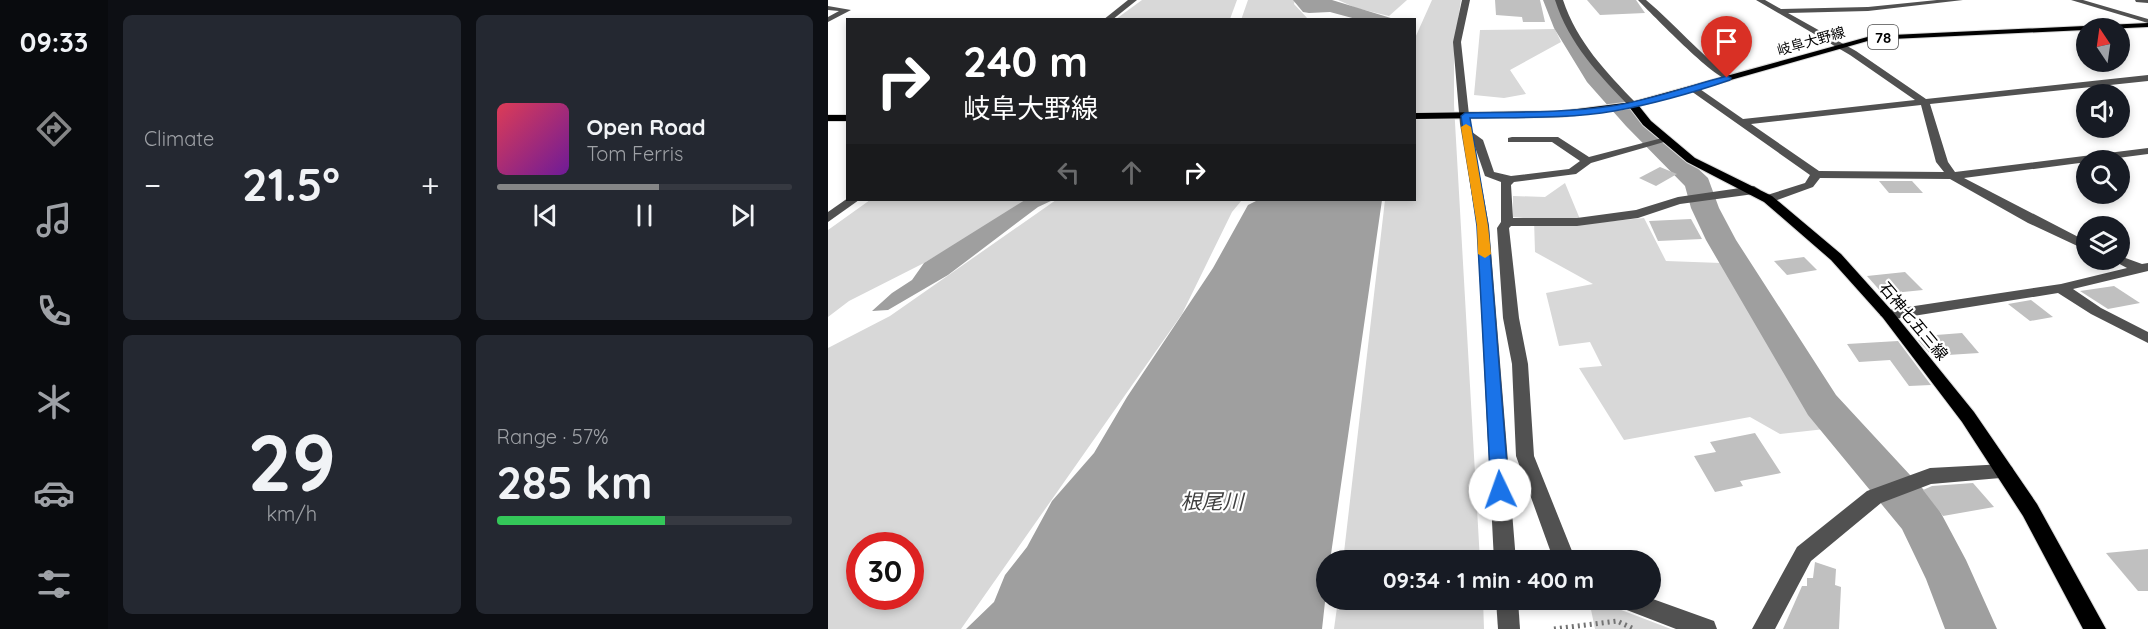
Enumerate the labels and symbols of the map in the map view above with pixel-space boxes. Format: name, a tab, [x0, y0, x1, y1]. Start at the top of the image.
pin	[1701, 16, 1752, 78]
north arrow	[2076, 18, 2130, 72]
street label: 岐阜大野線	[1775, 23, 1847, 59]
road number: 78	[1868, 25, 1898, 49]
street label: 石神七五三線	[1875, 278, 1953, 364]
position arrow	[1468, 458, 1532, 522]
water label: 根尾川	[1181, 488, 1245, 514]
speed limit sign: 30	[846, 532, 924, 610]

